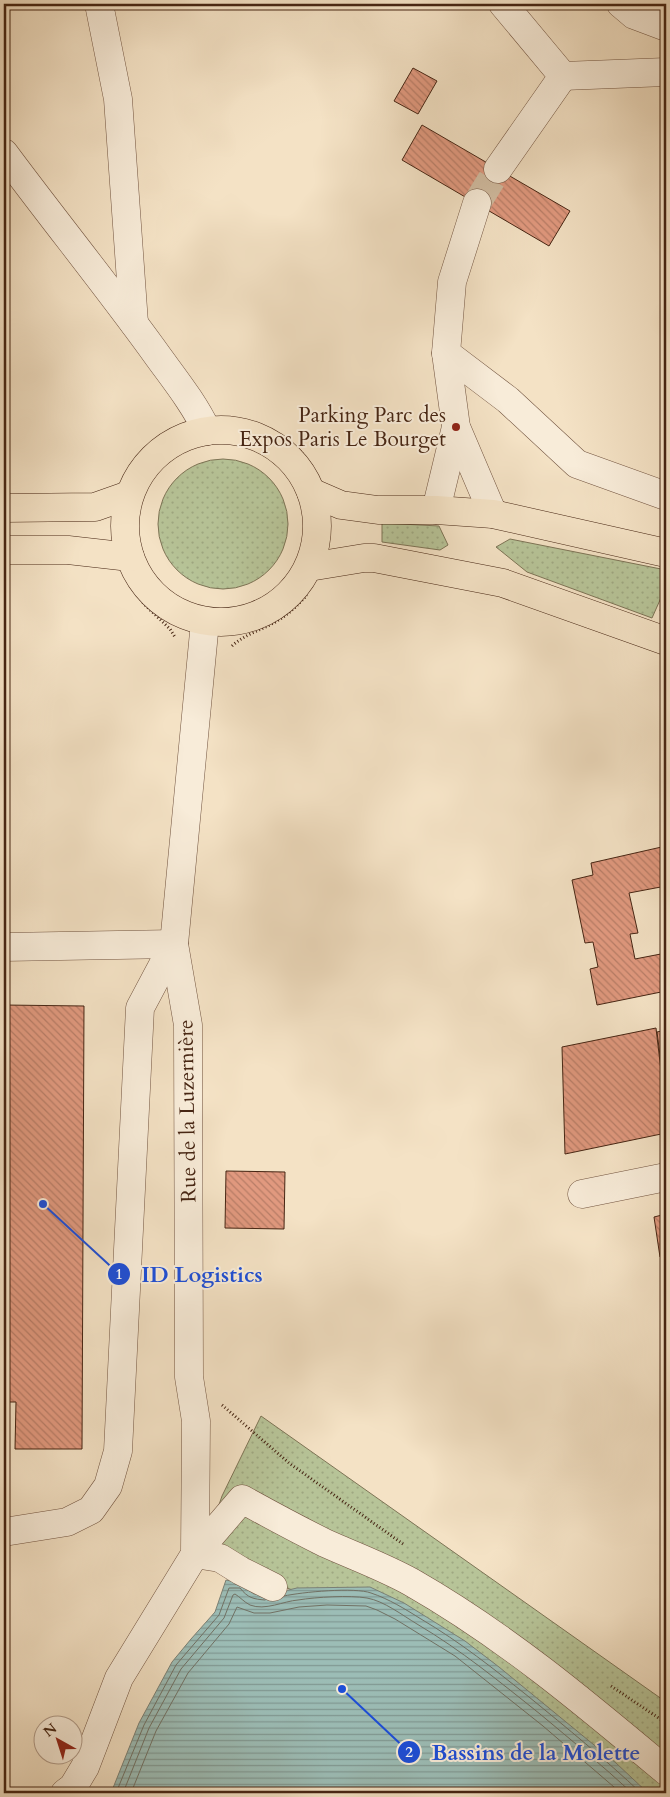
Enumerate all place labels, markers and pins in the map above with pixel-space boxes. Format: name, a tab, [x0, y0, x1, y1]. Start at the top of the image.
place label: Parking Parc des Expos Paris Le Bourget	[239, 401, 446, 454]
marker: Parking Parc des Expos Paris Le Bourget	[450, 421, 462, 433]
callout: ID Logistics	[107, 1256, 273, 1293]
callout: Bassins de la Molette	[396, 1734, 650, 1771]

